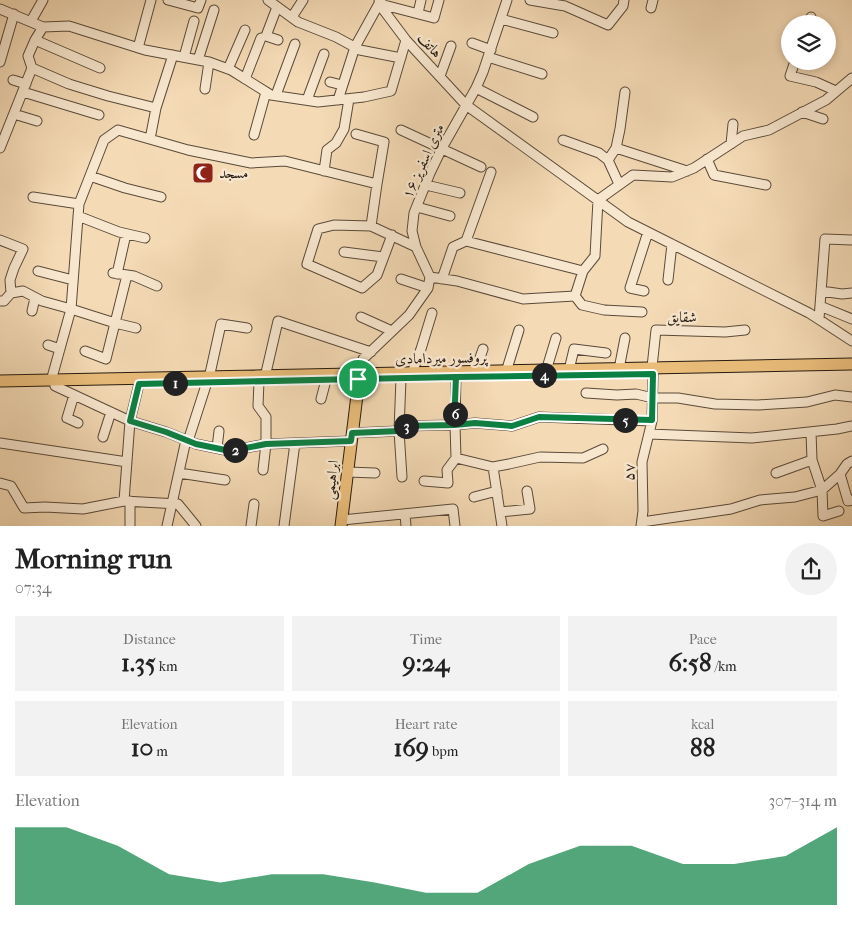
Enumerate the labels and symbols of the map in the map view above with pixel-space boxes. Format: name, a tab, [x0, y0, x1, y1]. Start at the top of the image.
street label: هاتف	[414, 29, 446, 61]
street label: ۱۶ متری اسفریز	[398, 121, 449, 202]
mosque icon: مسجد	[191, 161, 215, 185]
place label: مسجد	[219, 164, 248, 182]
street label: شقایق	[667, 308, 697, 326]
street label: پروفسور میردامادی	[395, 348, 489, 369]
pin	[337, 358, 379, 400]
pin: 4	[532, 362, 556, 388]
pin: 1	[162, 370, 188, 396]
pin: 6	[442, 402, 468, 426]
pin: 5	[612, 408, 638, 432]
pin: 3	[394, 414, 418, 438]
pin: 2	[222, 438, 248, 462]
street label: ابراهیمی	[320, 459, 344, 501]
street label: ۵۷	[620, 463, 638, 481]

